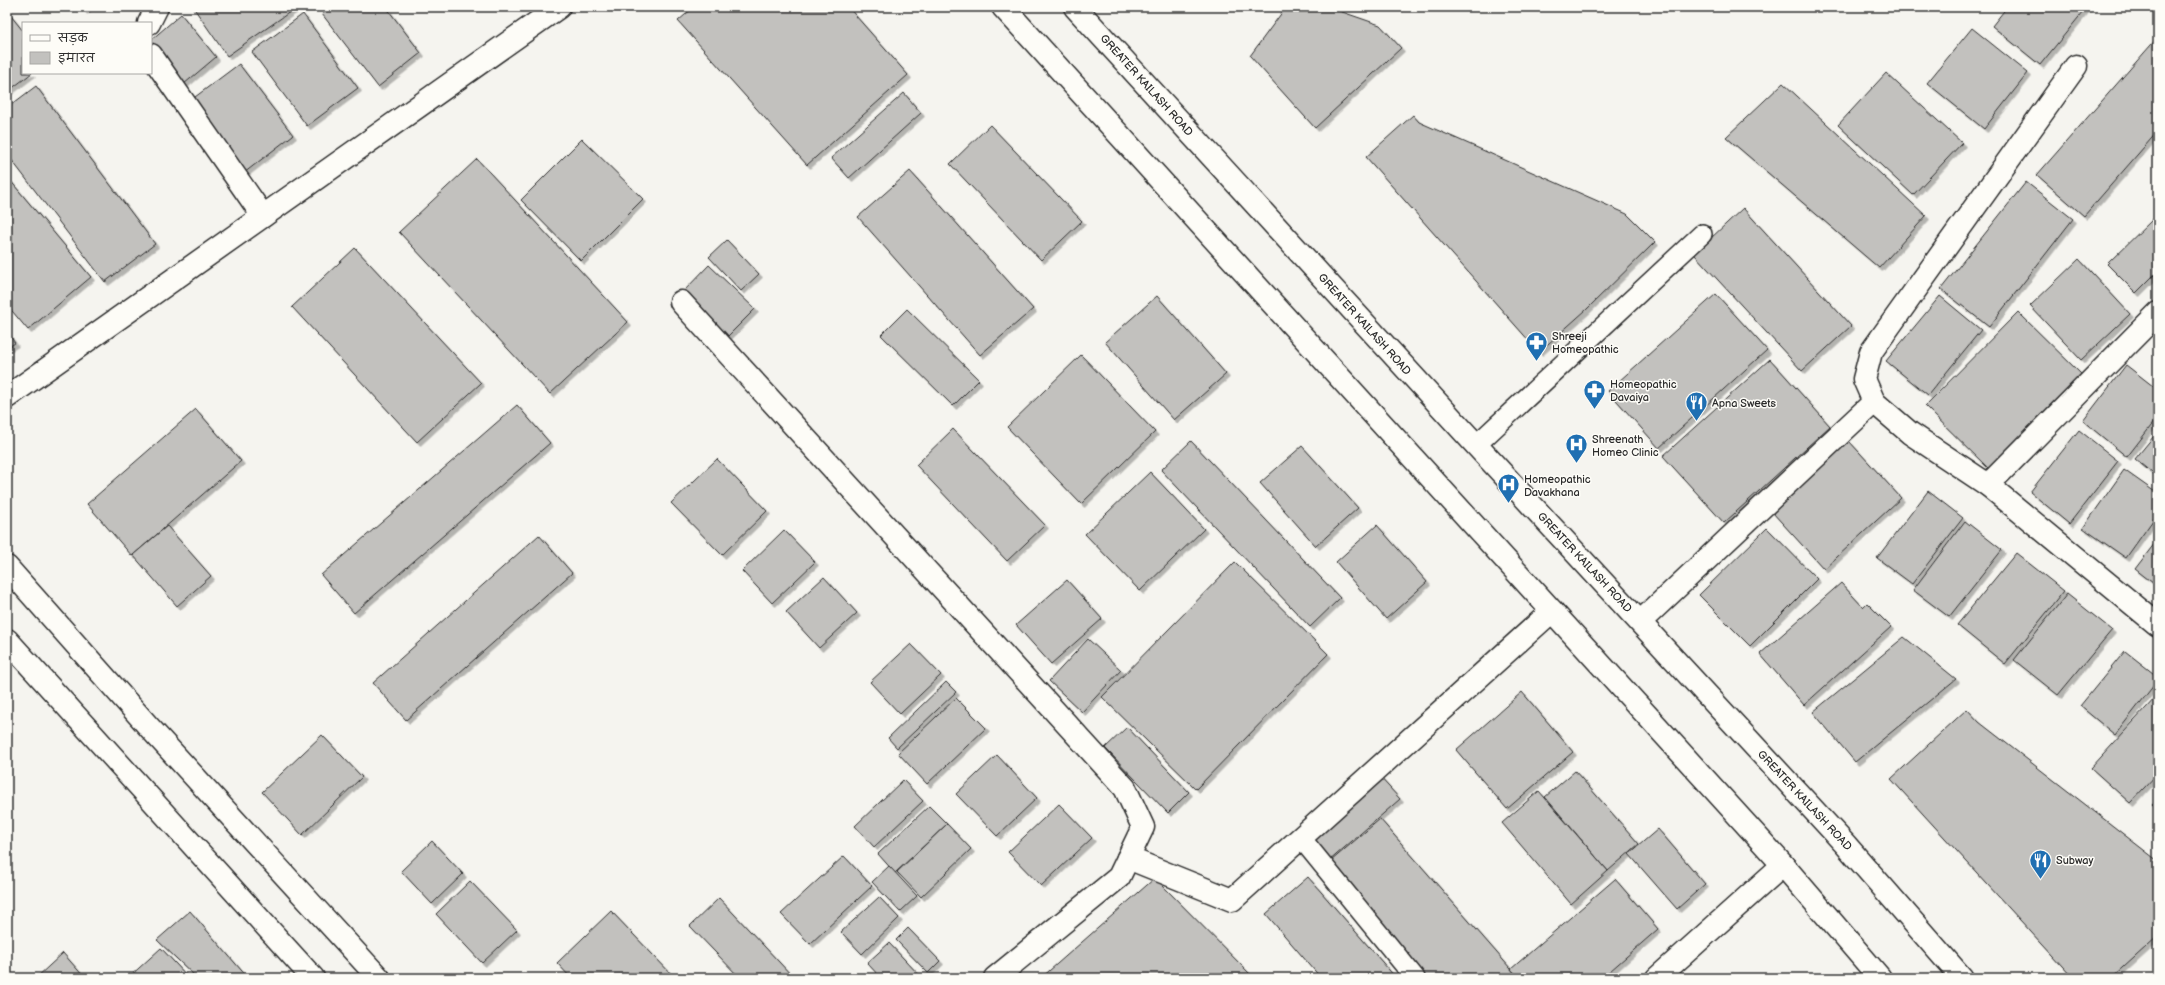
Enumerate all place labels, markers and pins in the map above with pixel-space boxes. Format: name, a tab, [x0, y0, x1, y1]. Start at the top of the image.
pharmacy icon: Shreeji Homeopathic	[1523, 329, 1549, 362]
place label: Shreeji Homeopathic	[1552, 330, 1619, 356]
pharmacy icon: Homeopathic Davaiya	[1581, 377, 1607, 410]
place label: Homeopathic Davaiya	[1610, 378, 1677, 404]
restaurant icon: Apna Sweets	[1683, 390, 1709, 423]
place label: Apna Sweets	[1712, 397, 1777, 410]
hospital icon: Shreenath Homeo Clinic	[1563, 432, 1589, 465]
place label: Shreenath Homeo Clinic	[1592, 433, 1659, 459]
hospital icon: Homeopathic Davakhana	[1496, 472, 1522, 505]
place label: Homeopathic Davakhana	[1524, 473, 1591, 499]
restaurant icon: Subway	[2028, 847, 2054, 880]
place label: Subway	[2056, 854, 2093, 867]

